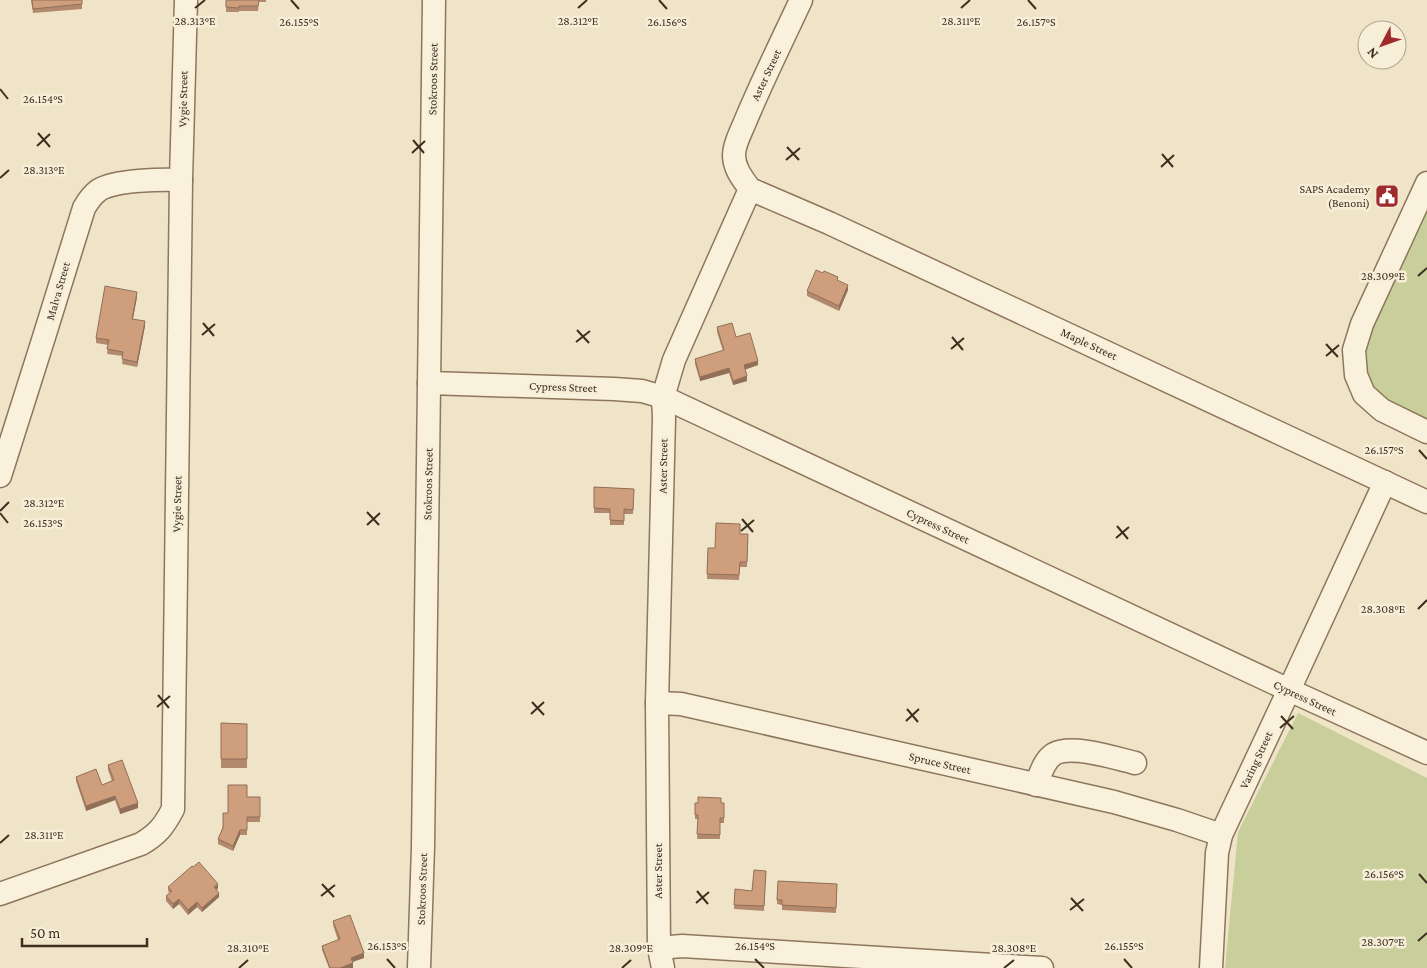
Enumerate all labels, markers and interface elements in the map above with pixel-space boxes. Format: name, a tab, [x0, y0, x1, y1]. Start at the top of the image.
text: 28.313°E	[175, 14, 216, 28]
text: 28.312°E	[558, 14, 599, 28]
text: 28.311°E	[942, 14, 981, 28]
text: 26.155°S	[279, 15, 319, 29]
text: 26.156°S	[647, 15, 687, 29]
text: 26.157°S	[1016, 15, 1056, 29]
north arrow	[1357, 20, 1407, 70]
street label: Stokroos Street	[425, 42, 441, 115]
text: N	[1363, 44, 1381, 62]
street label: Aster Street	[748, 46, 784, 103]
street label: Vygie Street	[176, 70, 191, 127]
text: 26.154°S	[23, 92, 63, 106]
text: 28.313°E	[24, 163, 65, 177]
place label: SAPS Academy (Benoni)	[1300, 182, 1370, 210]
public building icon: SAPS Academy (Benoni)	[1374, 183, 1400, 209]
street label: Malva Street	[43, 259, 73, 322]
text: 28.309°E	[1361, 269, 1406, 283]
street label: Maple Street	[1059, 325, 1120, 364]
street label: Cypress Street	[529, 379, 598, 395]
street label: Aster Street	[656, 437, 670, 494]
text: 26.157°S	[1364, 443, 1404, 457]
street label: Stokroos Street	[420, 447, 436, 520]
street label: Vygie Street	[170, 475, 185, 532]
text: 28.312°E	[24, 496, 65, 510]
street label: Cypress Street	[904, 505, 973, 547]
text: 26.153°S	[23, 516, 63, 530]
text: 28.308°E	[1361, 602, 1406, 616]
street label: Cypress Street	[1271, 677, 1340, 719]
street label: Varing Street	[1237, 728, 1276, 791]
street label: Spruce Street	[908, 749, 973, 777]
text: 28.311°E	[25, 828, 64, 842]
street label: Aster Street	[651, 842, 665, 899]
street label: Stokroos Street	[414, 852, 430, 925]
text: 26.156°S	[1364, 867, 1404, 881]
scale bar	[22, 916, 148, 948]
text: 50 m	[30, 925, 60, 941]
text: 28.307°E	[1361, 935, 1405, 949]
text: 26.153°S	[367, 939, 407, 953]
text: 26.154°S	[735, 939, 775, 953]
text: 26.155°S	[1104, 939, 1144, 953]
text: 28.310°E	[227, 941, 269, 955]
text: 28.309°E	[609, 941, 654, 955]
text: 28.308°E	[992, 941, 1037, 955]

